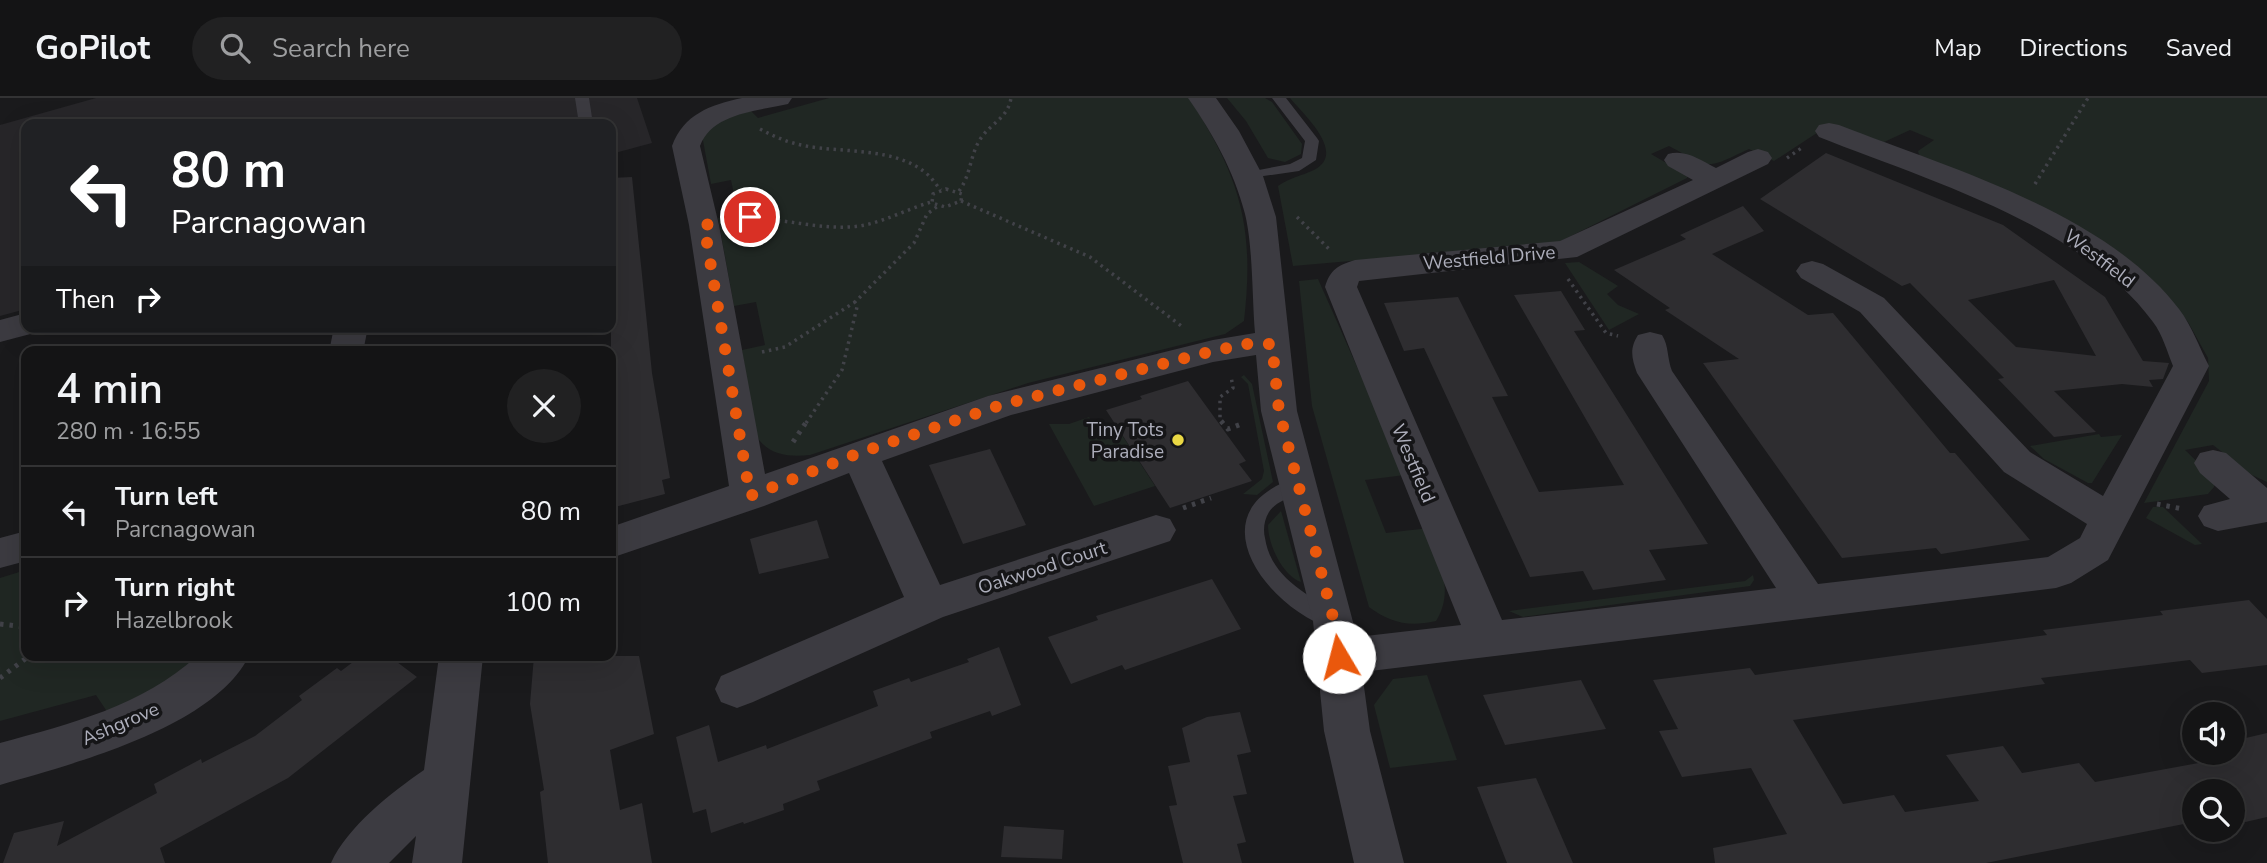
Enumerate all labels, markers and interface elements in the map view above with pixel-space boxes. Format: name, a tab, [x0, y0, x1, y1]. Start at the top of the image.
search box	[192, 17, 682, 80]
text: GoPilot	[35, 26, 150, 71]
icon: search	[216, 29, 254, 67]
text: Search here	[272, 31, 410, 66]
text: Map	[1934, 32, 1981, 64]
text: Directions	[2019, 32, 2128, 64]
text: Saved	[2166, 32, 2232, 64]
text: 80 m	[171, 137, 286, 204]
icon: left	[56, 147, 147, 238]
pin	[720, 187, 780, 247]
icon: arrive	[731, 198, 769, 236]
text: Parcnagowan	[171, 201, 367, 244]
street label: Westfield	[2058, 223, 2140, 294]
street label: Westfield Drive	[1422, 239, 1556, 277]
icon: right	[129, 280, 167, 318]
text: Then	[56, 282, 115, 317]
text: 4 min	[56, 361, 163, 418]
button: close	[507, 369, 581, 443]
text: 280 m · 16:55	[56, 416, 201, 447]
place label: Tiny Tots Paradise	[1087, 417, 1164, 465]
street label: Westfield	[1385, 420, 1441, 507]
marker: Tiny Tots Paradise	[1170, 432, 1186, 448]
text: Turn left	[115, 479, 218, 514]
icon: left	[56, 493, 94, 531]
text: 80 m	[521, 494, 581, 529]
text: Parcnagowan	[115, 514, 256, 545]
street label: Oakwood Court	[975, 535, 1110, 601]
text: Turn right	[115, 570, 234, 605]
icon: right	[56, 584, 94, 622]
text: 100 m	[505, 585, 581, 620]
text: Hazelbrook	[115, 605, 233, 636]
position arrow	[1302, 620, 1376, 694]
street label: Ashgrove	[78, 696, 163, 752]
map controls	[2182, 702, 2245, 842]
button: sound	[2182, 702, 2245, 765]
button: search	[2182, 779, 2245, 842]

